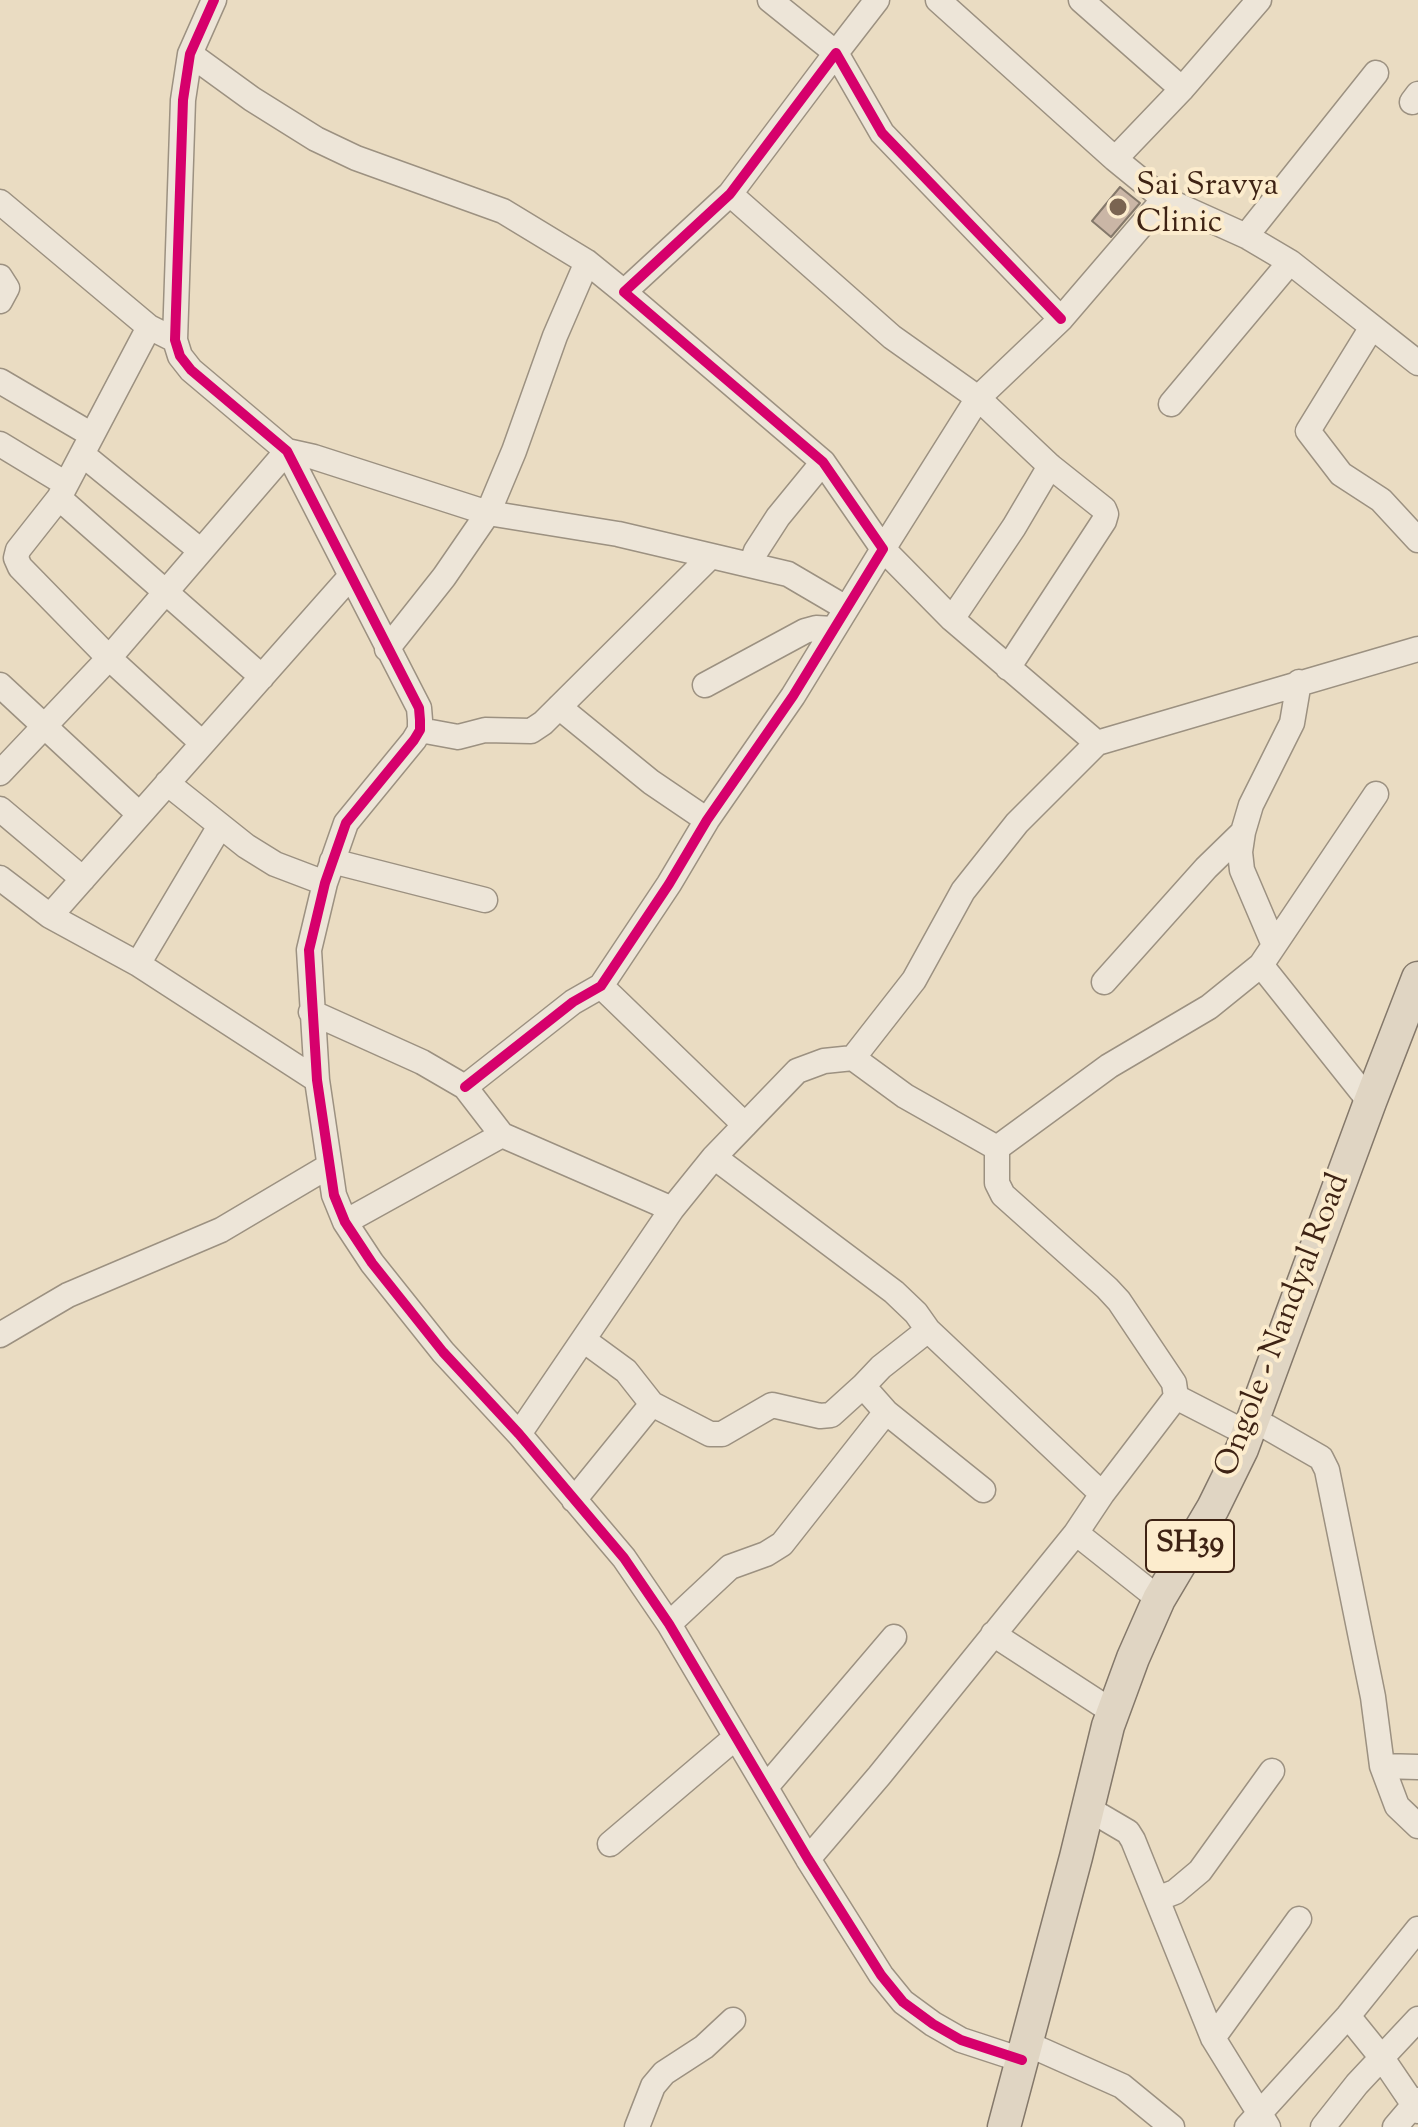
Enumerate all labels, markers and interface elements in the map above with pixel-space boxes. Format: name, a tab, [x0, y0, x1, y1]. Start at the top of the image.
place label: Sai Sravya Clinic	[1136, 170, 1279, 245]
marker: Sai Sravya Clinic	[1107, 196, 1129, 218]
street label: Ongole - Nandyal Road	[1209, 1169, 1361, 1483]
road number: SH39	[1146, 1520, 1234, 1572]

